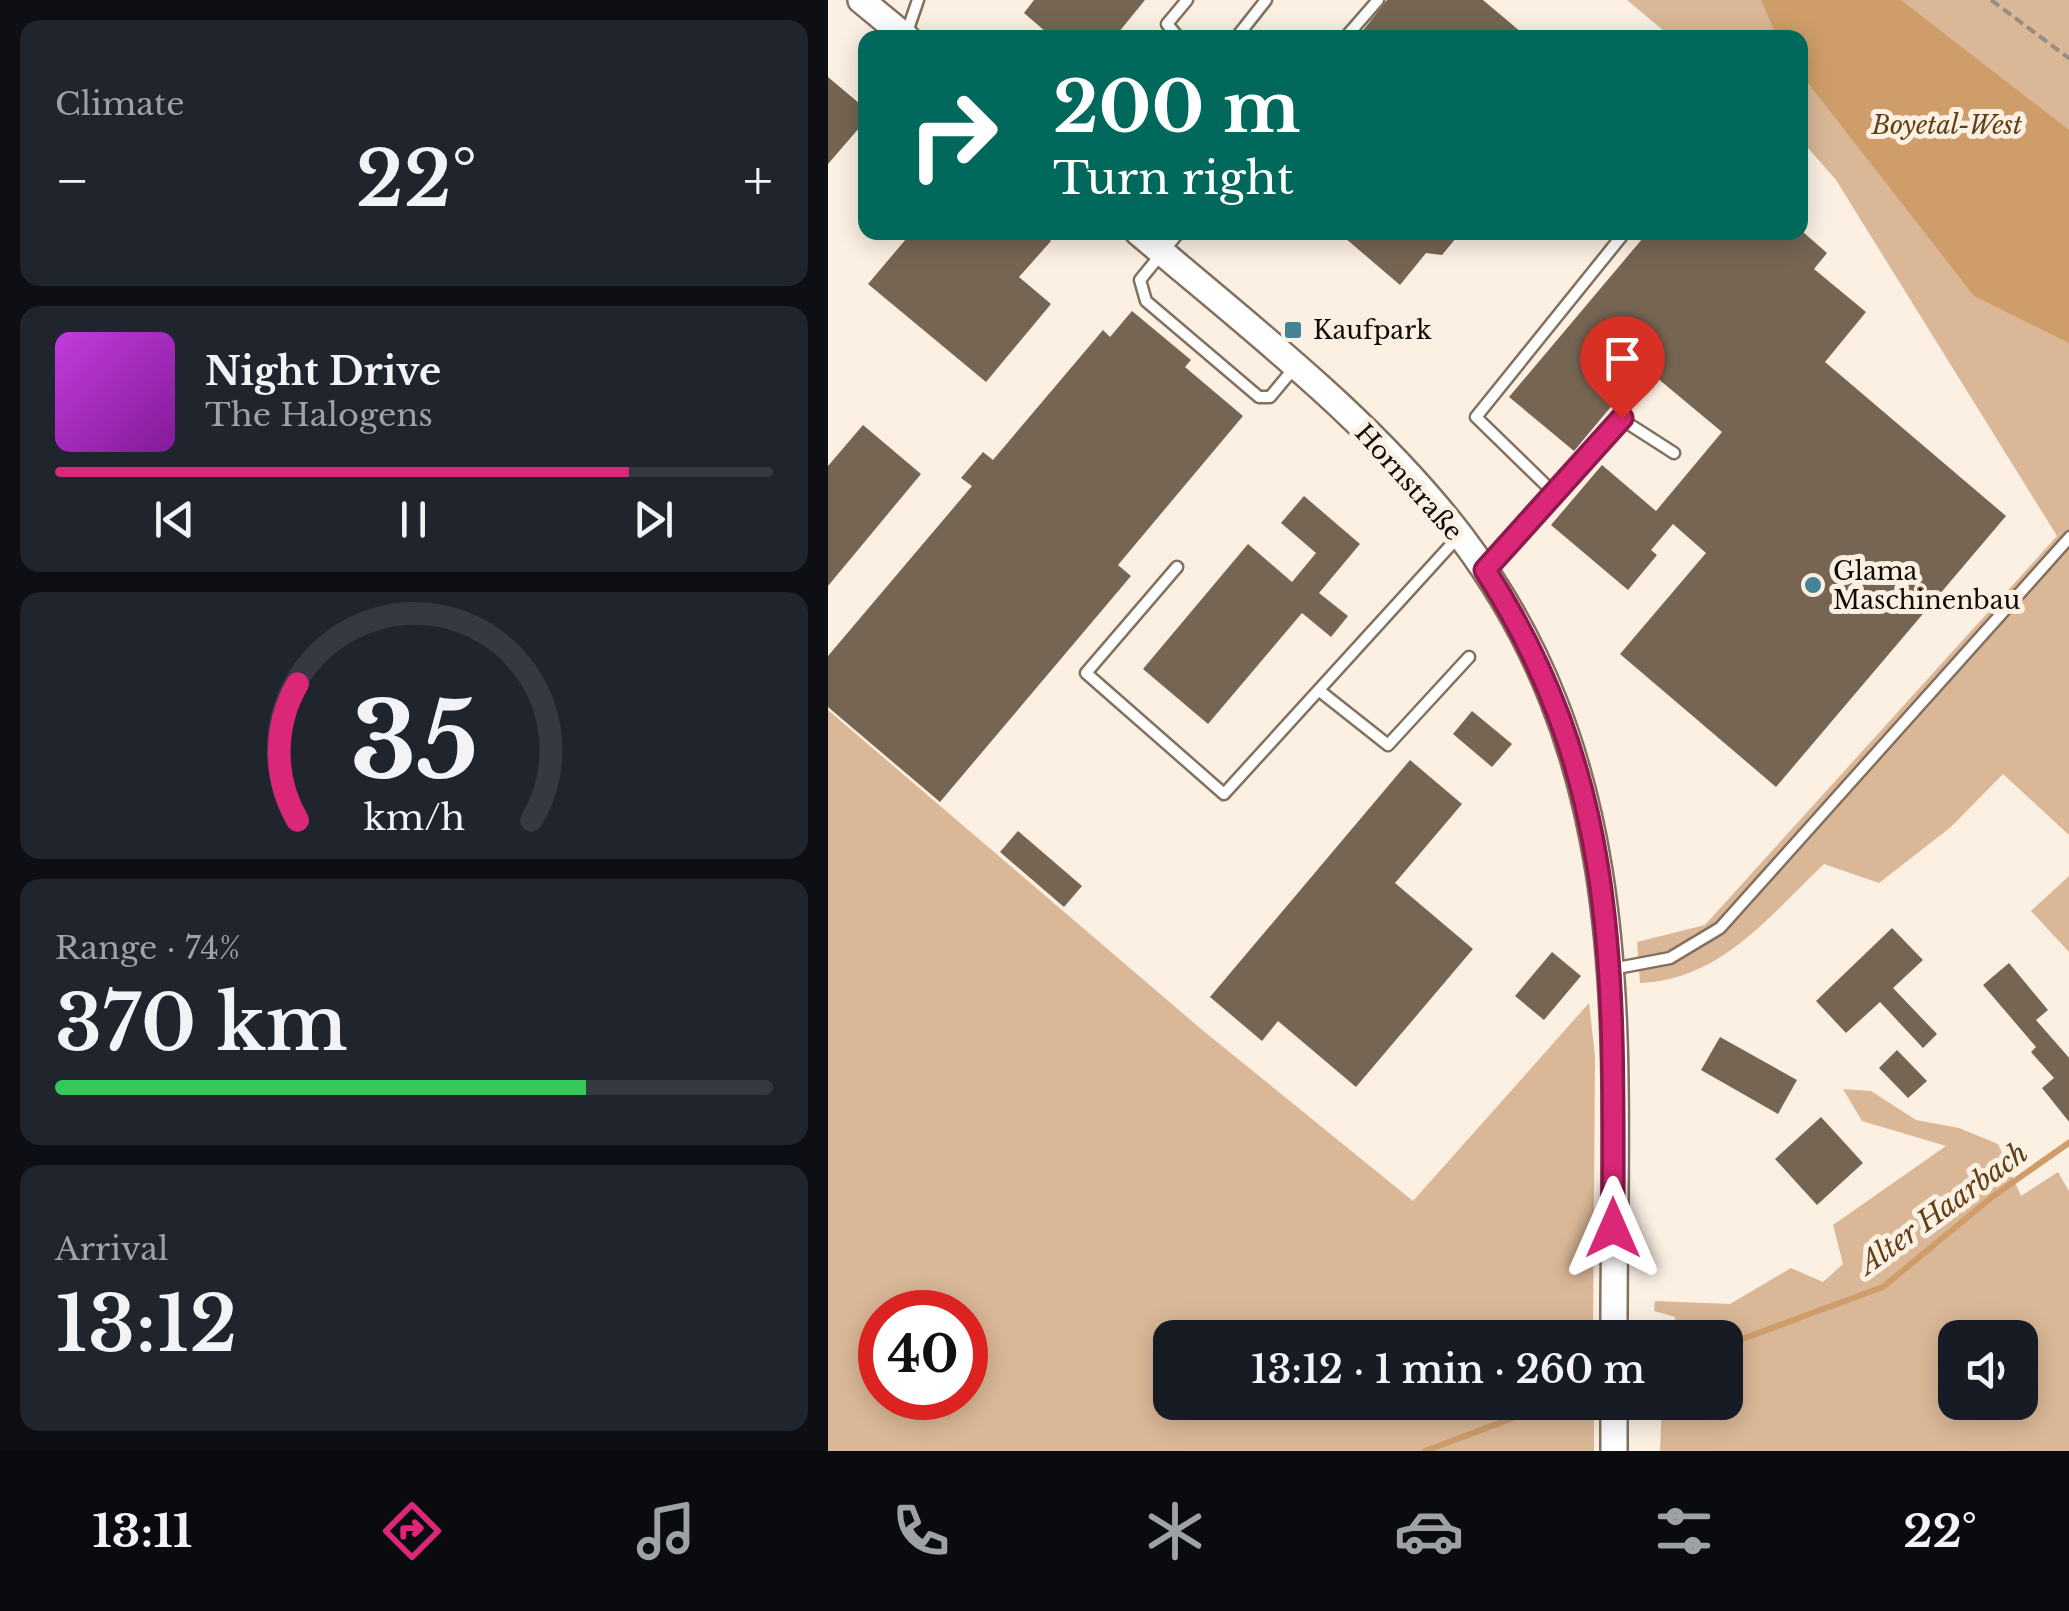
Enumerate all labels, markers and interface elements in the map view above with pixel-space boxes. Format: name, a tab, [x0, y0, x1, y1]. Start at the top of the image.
text: 200 m	[1053, 64, 1300, 151]
icon: right	[888, 70, 1018, 200]
text: Climate	[55, 84, 184, 124]
park label: Boyetal-West	[1871, 110, 2022, 141]
text: 22°	[356, 133, 477, 226]
text: −	[55, 147, 90, 215]
text: +	[743, 147, 773, 215]
text: Turn right	[1053, 150, 1294, 206]
place label: Kaufpark	[1313, 315, 1432, 346]
pin	[1580, 316, 1665, 419]
marker: Kaufpark	[1282, 319, 1304, 341]
icon: arrive	[1595, 331, 1650, 386]
text: Night Drive	[205, 348, 441, 395]
text: The Halogens	[205, 395, 433, 435]
street label: Hornstraße	[1348, 418, 1469, 547]
icon: previous	[147, 492, 202, 547]
icon: pause	[386, 492, 441, 547]
icon: next	[626, 492, 681, 547]
place label: Glama Maschinenbau	[1833, 556, 2021, 616]
marker: Glama Maschinenbau	[1802, 574, 1824, 596]
text: 35	[350, 677, 478, 806]
text: km/h	[363, 795, 465, 840]
text: Range · 74%	[55, 928, 240, 968]
text: 370 km	[55, 977, 348, 1070]
water label: Alter Haarbach	[1849, 1135, 2035, 1284]
position arrow	[1561, 1176, 1665, 1280]
text: Arrival	[55, 1229, 168, 1269]
text: 13:12	[55, 1278, 237, 1371]
speed limit sign: 40	[858, 1290, 988, 1420]
map controls	[1938, 1320, 2038, 1420]
button: sound	[1938, 1320, 2038, 1420]
text: 13:12 · 1 min · 260 m	[1251, 1346, 1645, 1393]
icon: directions	[377, 1496, 447, 1566]
icon: music	[631, 1496, 701, 1566]
icon: phone	[886, 1496, 956, 1566]
icon: climate	[1140, 1496, 1210, 1566]
icon: car	[1394, 1496, 1464, 1566]
icon: filters	[1649, 1496, 1719, 1566]
text: 13:11	[92, 1503, 193, 1559]
text: 22°	[1903, 1503, 1977, 1559]

